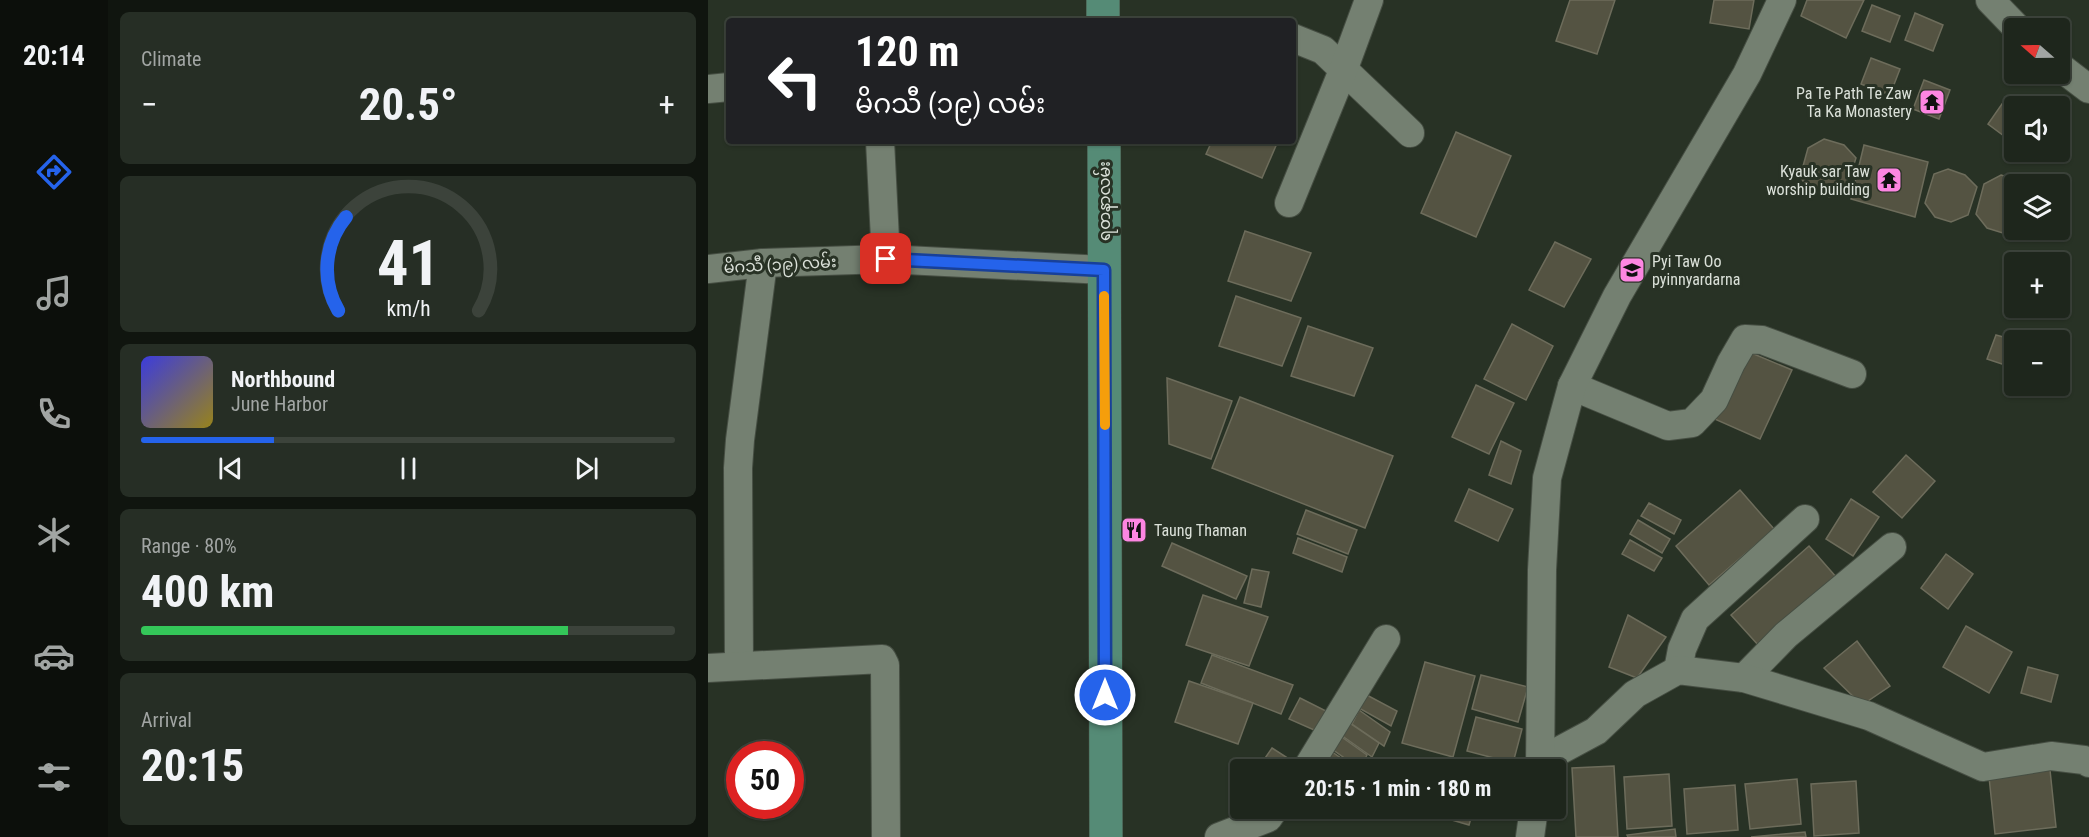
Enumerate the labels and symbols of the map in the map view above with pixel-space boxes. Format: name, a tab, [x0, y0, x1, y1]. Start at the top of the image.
north arrow	[2004, 18, 2070, 84]
place label: Pa Te Path Te Zaw Ta Ka Monastery	[1796, 84, 1912, 121]
temple icon: Pa Te Path Te Zaw Ta Ka Monastery	[1917, 87, 1947, 117]
street label: ရတနာလမ်း	[1093, 161, 1118, 241]
place label: Kyauk sar Taw worship building	[1766, 162, 1870, 199]
temple icon: Kyauk sar Taw worship building	[1874, 165, 1904, 195]
pin	[860, 233, 911, 284]
street label: မိဂသီ (၁၉) လမ်း	[723, 250, 837, 281]
place label: Pyi Taw Oo pyinnyardarna	[1652, 252, 1740, 289]
school or university icon: Pyi Taw Oo pyinnyardarna	[1617, 255, 1647, 285]
restaurant icon: Taung Thaman	[1119, 515, 1149, 545]
place label: Taung Thaman	[1154, 521, 1247, 540]
position arrow	[1073, 663, 1137, 727]
speed limit sign: 50	[726, 741, 804, 819]

